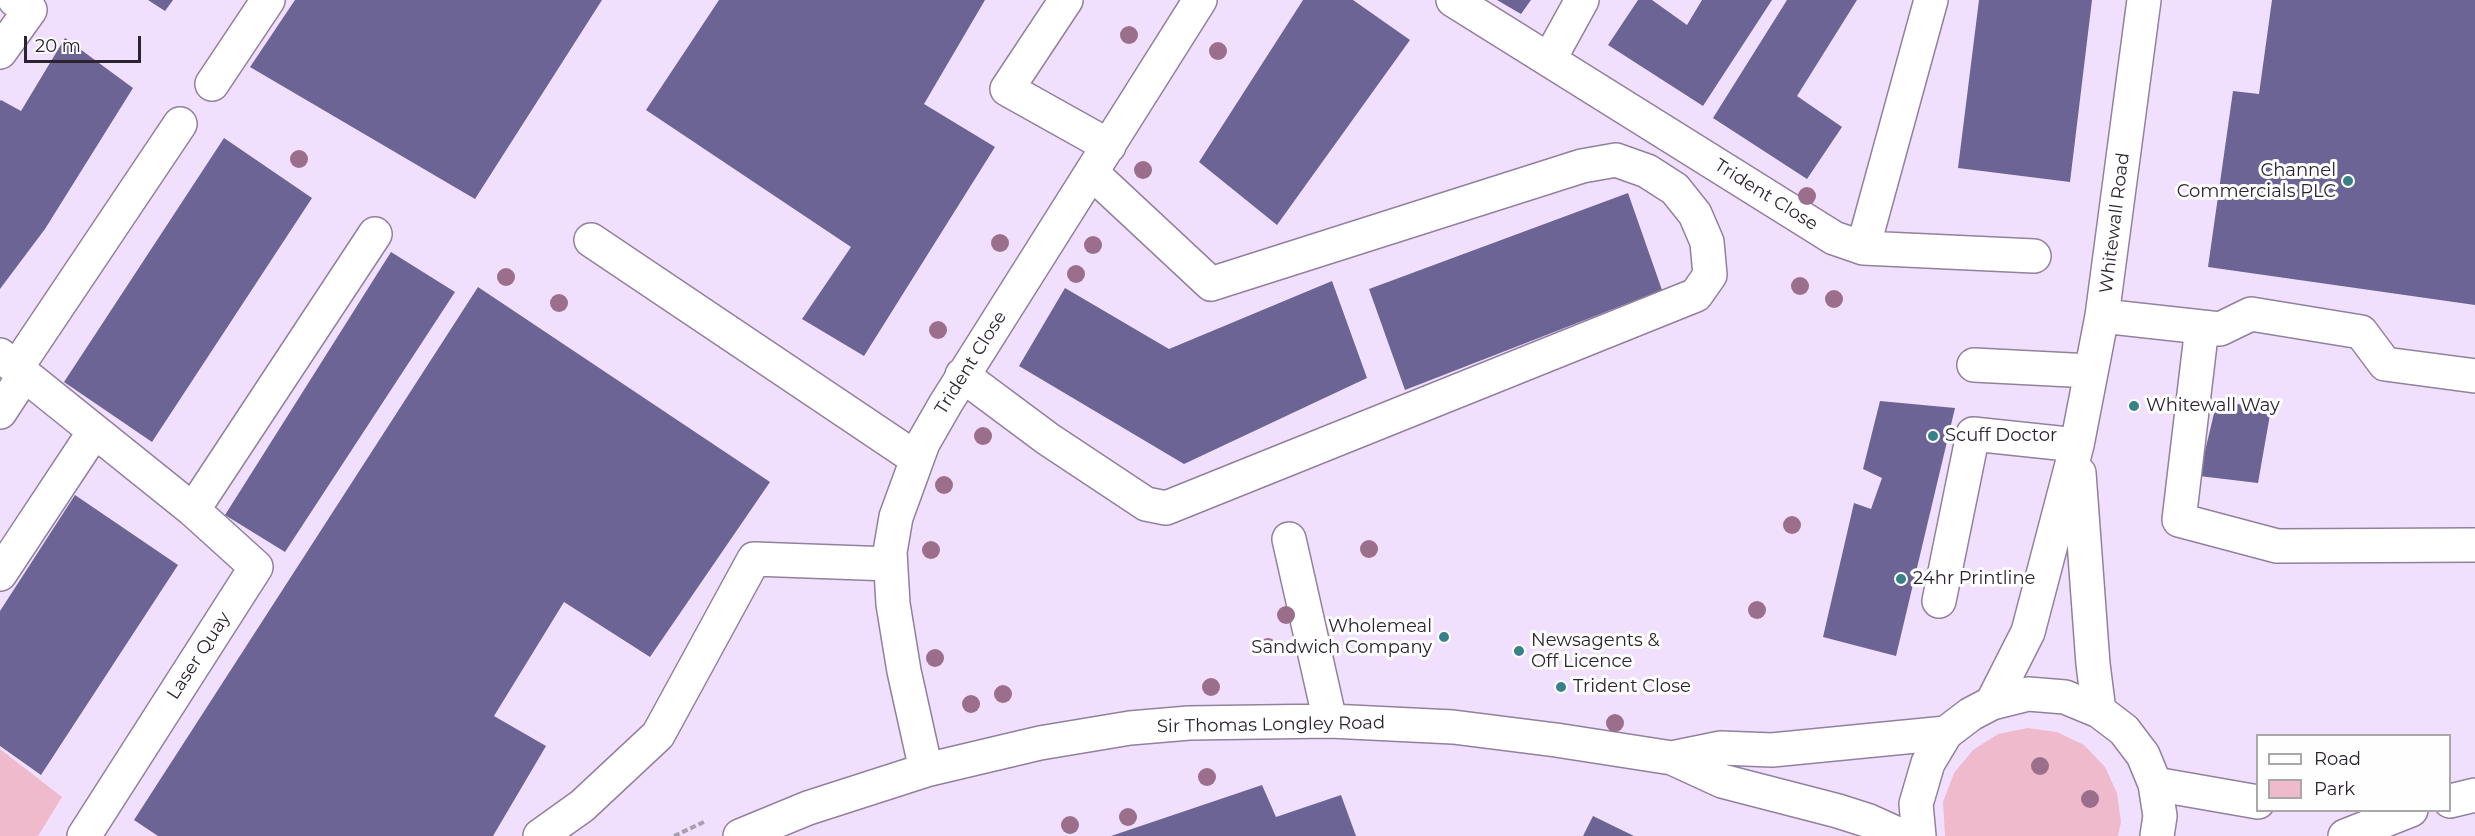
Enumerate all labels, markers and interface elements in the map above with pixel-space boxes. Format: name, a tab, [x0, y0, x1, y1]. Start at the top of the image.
scale bar	[27, 24, 144, 62]
text: 20 m	[35, 35, 81, 57]
street label: Whitewall Road	[2096, 151, 2134, 295]
street label: Trident Close	[1710, 155, 1822, 235]
place label: Channel Commercials PLC	[2177, 160, 2336, 202]
marker: Channel Commercials PLC	[2341, 174, 2355, 188]
street label: Trident Close	[931, 307, 1011, 419]
place label: Whitewall Way	[2146, 395, 2280, 417]
marker: Whitewall Way	[2127, 399, 2141, 413]
place label: Scuff Doctor	[1945, 425, 2057, 447]
marker: Scuff Doctor	[1926, 429, 1940, 443]
place label: 24hr Printline	[1913, 568, 2035, 590]
marker: 24hr Printline	[1894, 572, 1908, 586]
street label: Laser Quay	[163, 608, 235, 704]
place label: Wholemeal Sandwich Company	[1251, 616, 1432, 658]
marker: Wholemeal Sandwich Company	[1437, 630, 1451, 644]
place label: Newsagents & Off Licence	[1531, 630, 1660, 672]
marker: Newsagents & Off Licence	[1512, 644, 1526, 658]
place label: Trident Close	[1573, 676, 1691, 698]
marker: Trident Close	[1554, 680, 1568, 694]
street label: Sir Thomas Longley Road	[1157, 712, 1385, 738]
legend	[2256, 734, 2451, 812]
text: Road	[2314, 748, 2361, 770]
text: Park	[2314, 778, 2355, 800]

